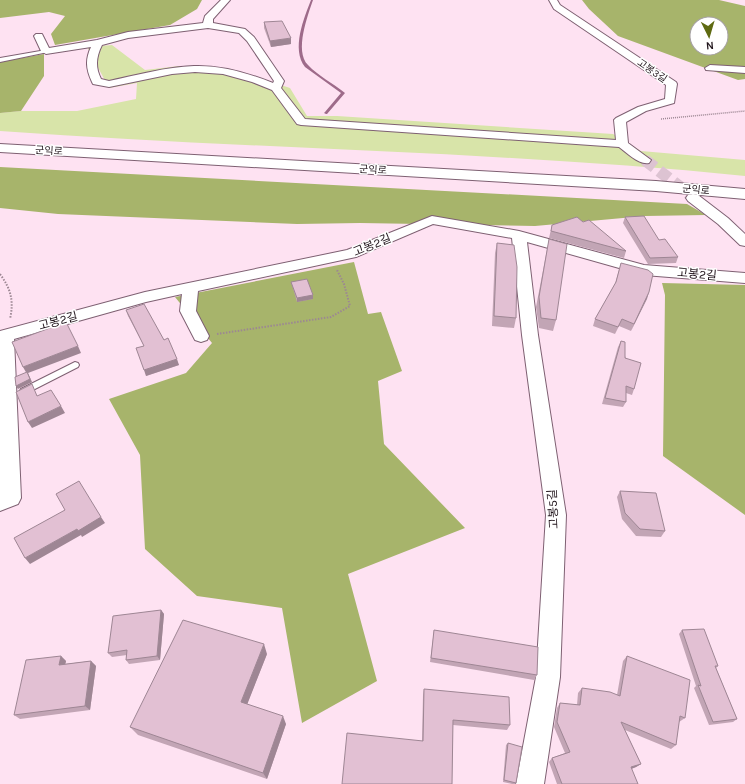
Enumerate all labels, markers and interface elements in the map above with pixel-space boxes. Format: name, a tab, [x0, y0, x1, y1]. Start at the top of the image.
north arrow	[689, 16, 729, 56]
text: N	[705, 39, 714, 52]
street label: 고봉3길	[635, 57, 669, 85]
street label: 군익로	[35, 144, 63, 158]
street label: 군익로	[359, 163, 387, 177]
street label: 군익로	[682, 183, 710, 197]
street label: 고봉2길	[351, 231, 393, 259]
street label: 고봉2길	[676, 265, 718, 283]
street label: 고봉2길	[37, 309, 79, 333]
street label: 고봉5길	[545, 489, 561, 529]

